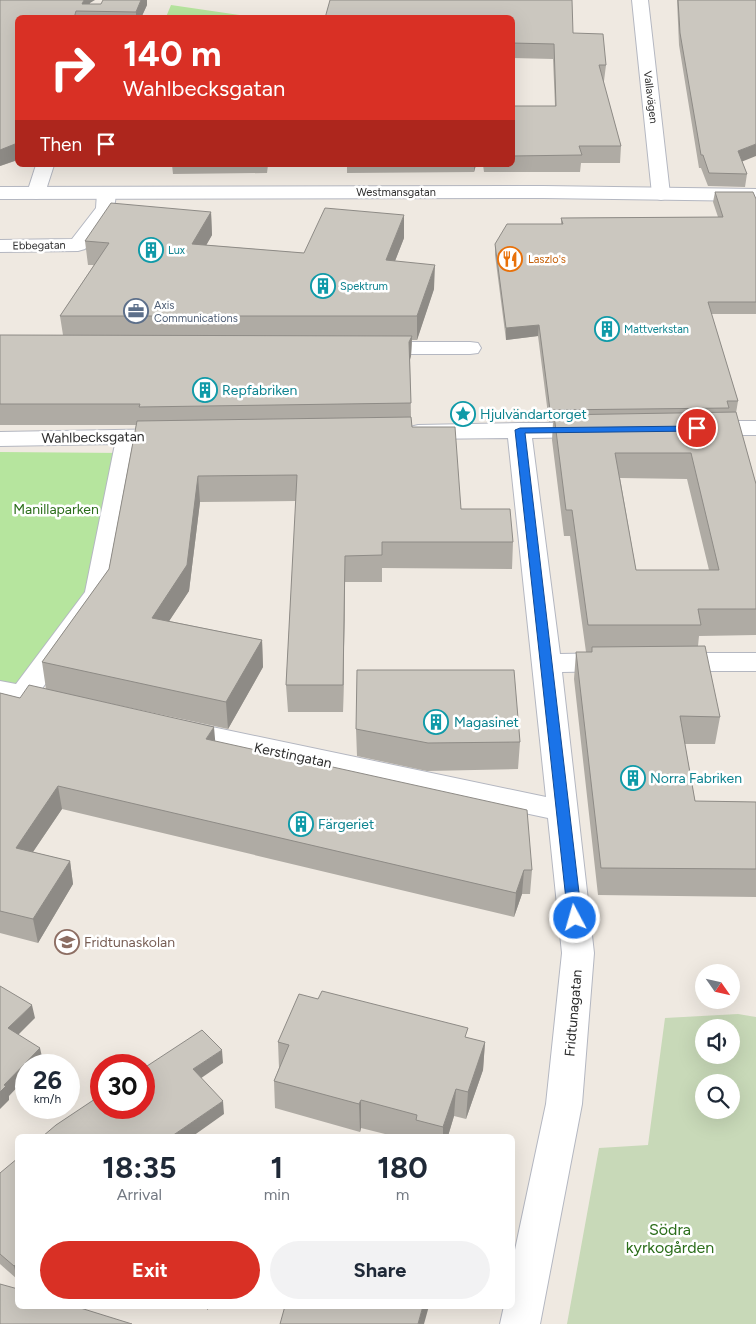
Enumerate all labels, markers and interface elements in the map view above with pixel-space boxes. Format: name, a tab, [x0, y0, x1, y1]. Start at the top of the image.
text: 140 m	[123, 33, 221, 75]
icon: right	[40, 35, 105, 100]
street label: Vallavägen	[641, 70, 660, 124]
text: Wahlbecksgatan	[123, 75, 285, 102]
icon: arrive	[92, 130, 120, 158]
text: Then	[40, 133, 82, 156]
street label: Westmansgatan	[356, 186, 436, 199]
building icon: Lux	[138, 237, 164, 263]
street label: Ebbegatan	[12, 239, 66, 252]
place label: Lux	[168, 244, 186, 257]
restaurant icon: Laszlo's	[497, 246, 523, 272]
place label: Laszlo's	[528, 253, 566, 266]
building icon: Spektrum	[310, 273, 336, 299]
place label: Spektrum	[340, 280, 388, 293]
office icon: Axis Communications	[123, 298, 149, 324]
place label: Axis Communications	[154, 299, 238, 325]
building icon: Mattverkstan	[594, 316, 620, 342]
place label: Mattverkstan	[624, 323, 689, 336]
building icon: Repfabriken	[192, 377, 218, 403]
place label: Repfabriken	[222, 382, 297, 399]
place icon: Hjulvändartorget	[450, 401, 476, 427]
place label: Hjulvändartorget	[480, 406, 587, 423]
pin	[676, 407, 718, 449]
icon: arrive	[683, 414, 711, 442]
street label: Wahlbecksgatan	[41, 428, 145, 447]
park label: Manillaparken	[13, 501, 99, 518]
building icon: Magasinet	[423, 709, 449, 735]
place label: Magasinet	[454, 714, 519, 731]
street label: Kerstingatan	[252, 739, 334, 772]
building icon: Norra Fabriken	[620, 765, 646, 791]
place label: Norra Fabriken	[650, 770, 742, 787]
building icon: Färgeriet	[288, 811, 314, 837]
place label: Färgeriet	[318, 816, 374, 833]
position arrow	[548, 891, 600, 943]
school or university icon: Fridtunaskolan	[54, 929, 80, 955]
place label: Fridtunaskolan	[84, 934, 175, 951]
north arrow	[695, 964, 740, 1009]
map controls	[695, 964, 740, 1119]
street label: Fridtunagatan	[561, 969, 586, 1057]
button: sound	[695, 1019, 740, 1064]
speed limit sign: 30	[90, 1054, 155, 1119]
text: 26	[33, 1065, 62, 1095]
button: search	[695, 1074, 740, 1119]
text: km/h	[34, 1092, 61, 1106]
text: 18:35	[102, 1149, 176, 1186]
text: 1	[271, 1149, 283, 1186]
text: 180	[377, 1149, 428, 1186]
text: Arrival	[117, 1185, 162, 1204]
text: min	[264, 1185, 290, 1204]
text: m	[396, 1185, 409, 1204]
park label: Södra kyrkogården	[626, 1220, 714, 1257]
button: Exit	[40, 1241, 260, 1299]
button: Share	[270, 1241, 490, 1299]

